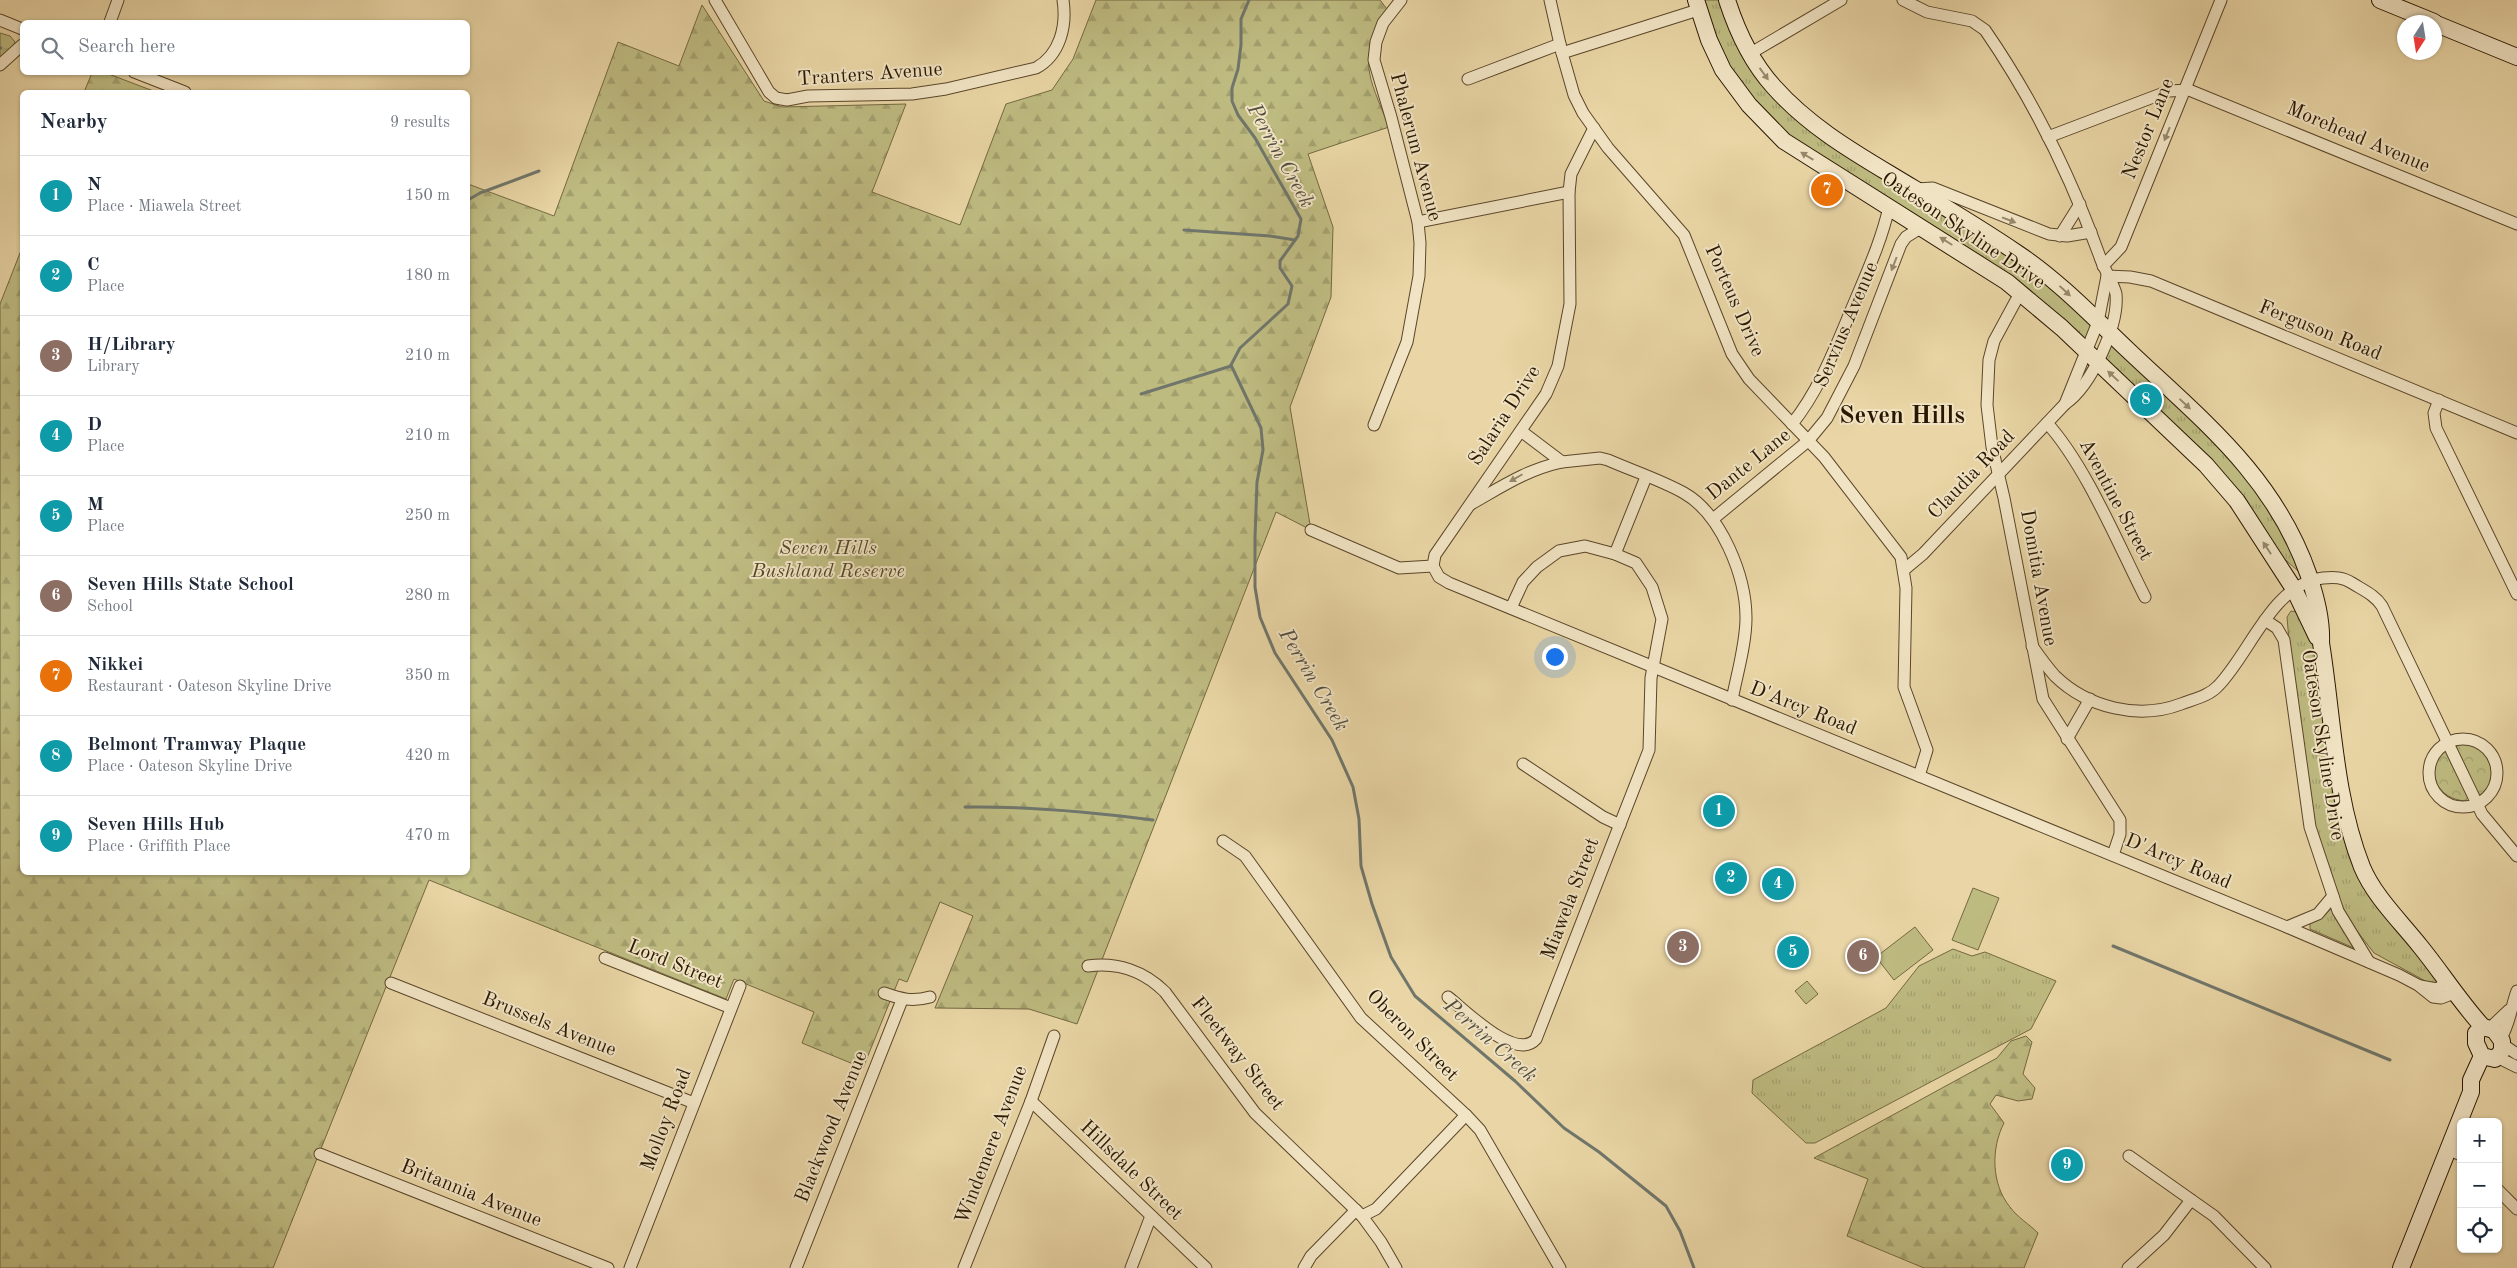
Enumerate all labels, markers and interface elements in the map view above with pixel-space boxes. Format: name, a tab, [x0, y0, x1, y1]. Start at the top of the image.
north arrow	[2397, 15, 2442, 60]
search box	[20, 20, 470, 75]
icon: search	[38, 34, 66, 62]
text: Search here	[78, 38, 175, 57]
street label: Tranters Avenue	[797, 60, 943, 90]
one-way arrow	[1759, 68, 1769, 81]
street label: Phalerum Avenue	[1386, 71, 1444, 223]
street label: Nestor Lane	[2120, 76, 2178, 182]
water label: Perrin Creek	[1242, 99, 1317, 212]
street label: Morehead Avenue	[2283, 99, 2433, 177]
text: Nearby	[40, 112, 108, 133]
text: 9 results	[390, 115, 450, 131]
one-way arrow	[2162, 127, 2170, 141]
one-way arrow	[1801, 152, 1814, 161]
street label: Oateson Skyline Drive	[1877, 169, 2049, 293]
pin: 7	[1811, 171, 1843, 209]
text: N	[87, 176, 102, 195]
text: 1	[51, 188, 61, 204]
text: 150 m	[405, 188, 450, 204]
text: Place · Miawela Street	[87, 199, 241, 215]
one-way arrow	[2002, 216, 2016, 224]
one-way arrow	[1939, 237, 1952, 246]
street label: Porteus Drive	[1700, 242, 1768, 360]
text: C	[87, 256, 100, 275]
one-way arrow	[1890, 257, 1898, 272]
street label: Servius Avenue	[1812, 259, 1882, 391]
text: 2	[51, 268, 61, 284]
text: 180 m	[405, 268, 450, 284]
text: Place	[87, 279, 124, 295]
one-way arrow	[2059, 285, 2071, 297]
street label: Ferguson Road	[2256, 297, 2384, 365]
text: H/Library	[87, 336, 176, 355]
text: 3	[51, 348, 61, 364]
text: 210 m	[405, 348, 450, 364]
text: Library	[87, 359, 140, 375]
street label: Salaria Drive	[1465, 362, 1545, 470]
one-way arrow	[2107, 370, 2119, 382]
pin: 8	[2130, 381, 2162, 419]
one-way arrow	[2178, 398, 2190, 410]
district label: Seven Hills	[1839, 404, 1965, 429]
text: D	[87, 416, 102, 435]
street label: Dante Lane	[1703, 425, 1795, 505]
street label: Claudia Road	[1925, 427, 2019, 523]
text: 4	[51, 428, 61, 444]
text: 210 m	[405, 428, 450, 444]
street label: Aventine Street	[2075, 436, 2155, 564]
text: Place	[87, 439, 124, 455]
one-way arrow	[1510, 473, 1523, 482]
text: M	[87, 496, 104, 515]
text: 5	[51, 508, 61, 524]
text: 250 m	[405, 508, 450, 524]
street label: Domitia Avenue	[2016, 508, 2060, 648]
text: Place	[87, 519, 124, 535]
park label: Seven Hills Bushland Reserve	[750, 539, 905, 582]
one-way arrow	[2262, 541, 2272, 555]
text: Seven Hills State School	[87, 576, 294, 595]
text: 6	[51, 588, 61, 604]
text: 280 m	[405, 588, 450, 604]
text: School	[87, 599, 133, 615]
water label: Perrin Creek	[1274, 624, 1352, 735]
your location	[1542, 644, 1568, 670]
street label: Oateson Skyline Drive	[2297, 648, 2347, 842]
text: Nikkei	[87, 656, 143, 675]
text: 7	[51, 668, 61, 684]
text: 350 m	[405, 668, 450, 684]
street label: D'Arcy Road	[1747, 678, 1859, 740]
text: Restaurant · Oateson Skyline Drive	[87, 679, 331, 695]
text: Belmont Tramway Plaque	[87, 736, 306, 755]
text: 8	[51, 748, 61, 764]
text: 420 m	[405, 748, 450, 764]
text: Place · Oateson Skyline Drive	[87, 759, 292, 775]
pin: 1	[1703, 792, 1735, 830]
text: Seven Hills Hub	[87, 816, 224, 835]
text: 9	[51, 828, 61, 844]
text: 470 m	[405, 828, 450, 844]
street label: D'Arcy Road	[2122, 831, 2234, 893]
street label: Miawela Street	[1539, 835, 1603, 963]
text: Place · Griffith Place	[87, 839, 230, 855]
pin: 2	[1715, 859, 1747, 897]
pin: 4	[1762, 865, 1794, 903]
pin: 3	[1667, 928, 1699, 966]
pin: 5	[1777, 933, 1809, 971]
street label: Lord Street	[625, 937, 725, 993]
pin: 6	[1847, 937, 1879, 975]
street label: Oberon Street	[1362, 986, 1462, 1086]
street label: Brussels Avenue	[479, 989, 619, 1061]
street label: Fleetway Street	[1187, 993, 1287, 1115]
water label: Perrin Creek	[1439, 994, 1541, 1087]
street label: Blackwood Avenue	[792, 1048, 872, 1206]
street label: Windemere Avenue	[953, 1063, 1031, 1227]
street label: Molloy Road	[638, 1066, 696, 1174]
street label: Hillsdale Street	[1076, 1117, 1186, 1225]
map controls	[2457, 1118, 2502, 1253]
button: +	[2457, 1118, 2502, 1163]
pin: 9	[2051, 1146, 2083, 1184]
street label: Britannia Avenue	[398, 1157, 544, 1231]
button: −	[2457, 1163, 2502, 1208]
button: locate	[2457, 1208, 2502, 1253]

